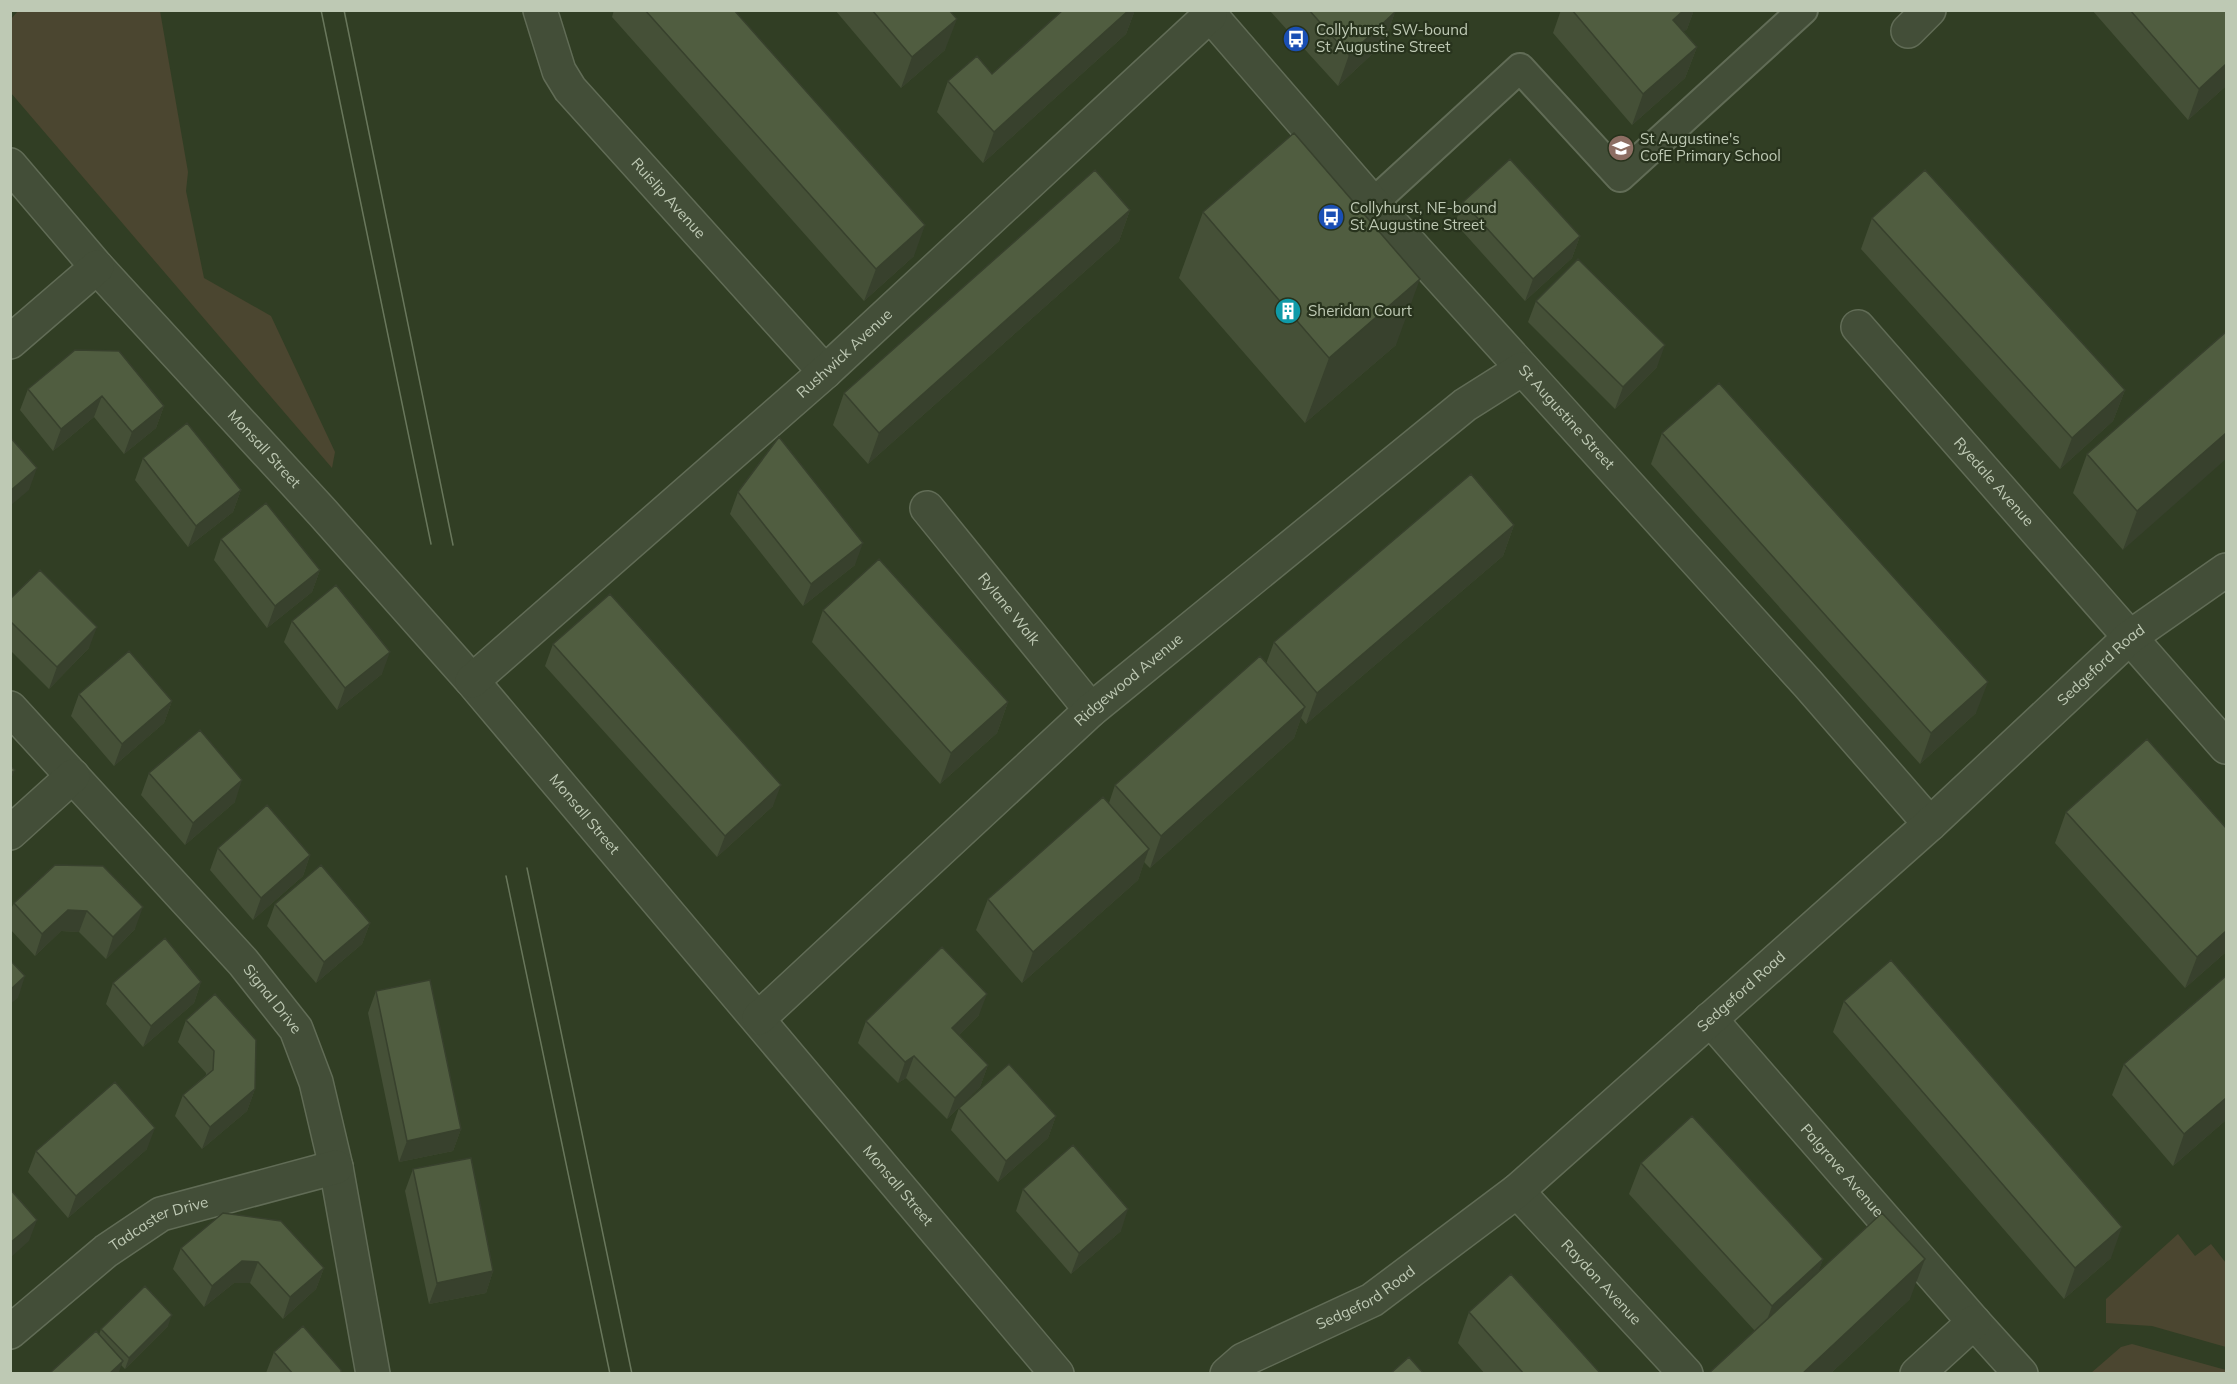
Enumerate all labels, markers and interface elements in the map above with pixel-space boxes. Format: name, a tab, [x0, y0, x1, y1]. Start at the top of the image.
place label: Collyhurst, SW-bound St Augustine Street	[1316, 20, 1468, 56]
bus stop icon: Collyhurst, SW-bound St Augustine Street	[1281, 24, 1311, 54]
place label: St Augustine's CofE Primary School	[1640, 129, 1781, 165]
school or university icon: St Augustine's CofE Primary School	[1606, 133, 1636, 163]
street label: Ruislip Avenue	[627, 153, 710, 242]
place label: Collyhurst, NE-bound St Augustine Street	[1350, 198, 1497, 234]
bus stop icon: Collyhurst, NE-bound St Augustine Street	[1316, 202, 1346, 232]
building icon: Sheridan Court	[1273, 296, 1303, 326]
place label: Sheridan Court	[1308, 301, 1412, 320]
street label: Rushwick Avenue	[792, 305, 896, 402]
street label: St Augustine Street	[1515, 361, 1619, 473]
street label: Monsall Street	[224, 406, 305, 492]
street label: Ryedale Avenue	[1950, 433, 2038, 530]
street label: Rylane Walk	[974, 568, 1045, 649]
street label: Sedgeford Road	[2053, 620, 2148, 709]
street label: Ridgewood Avenue	[1070, 629, 1186, 730]
street label: Monsall Street	[546, 770, 624, 858]
street label: Sedgeford Road	[1693, 947, 1789, 1036]
street label: Signal Drive	[239, 960, 306, 1037]
street label: Palgrave Avenue	[1797, 1120, 1888, 1221]
street label: Monsall Street	[859, 1141, 938, 1229]
street label: Tadcaster Drive	[105, 1192, 210, 1255]
street label: Raydon Avenue	[1557, 1235, 1646, 1329]
street label: Sedgeford Road	[1313, 1261, 1419, 1334]

